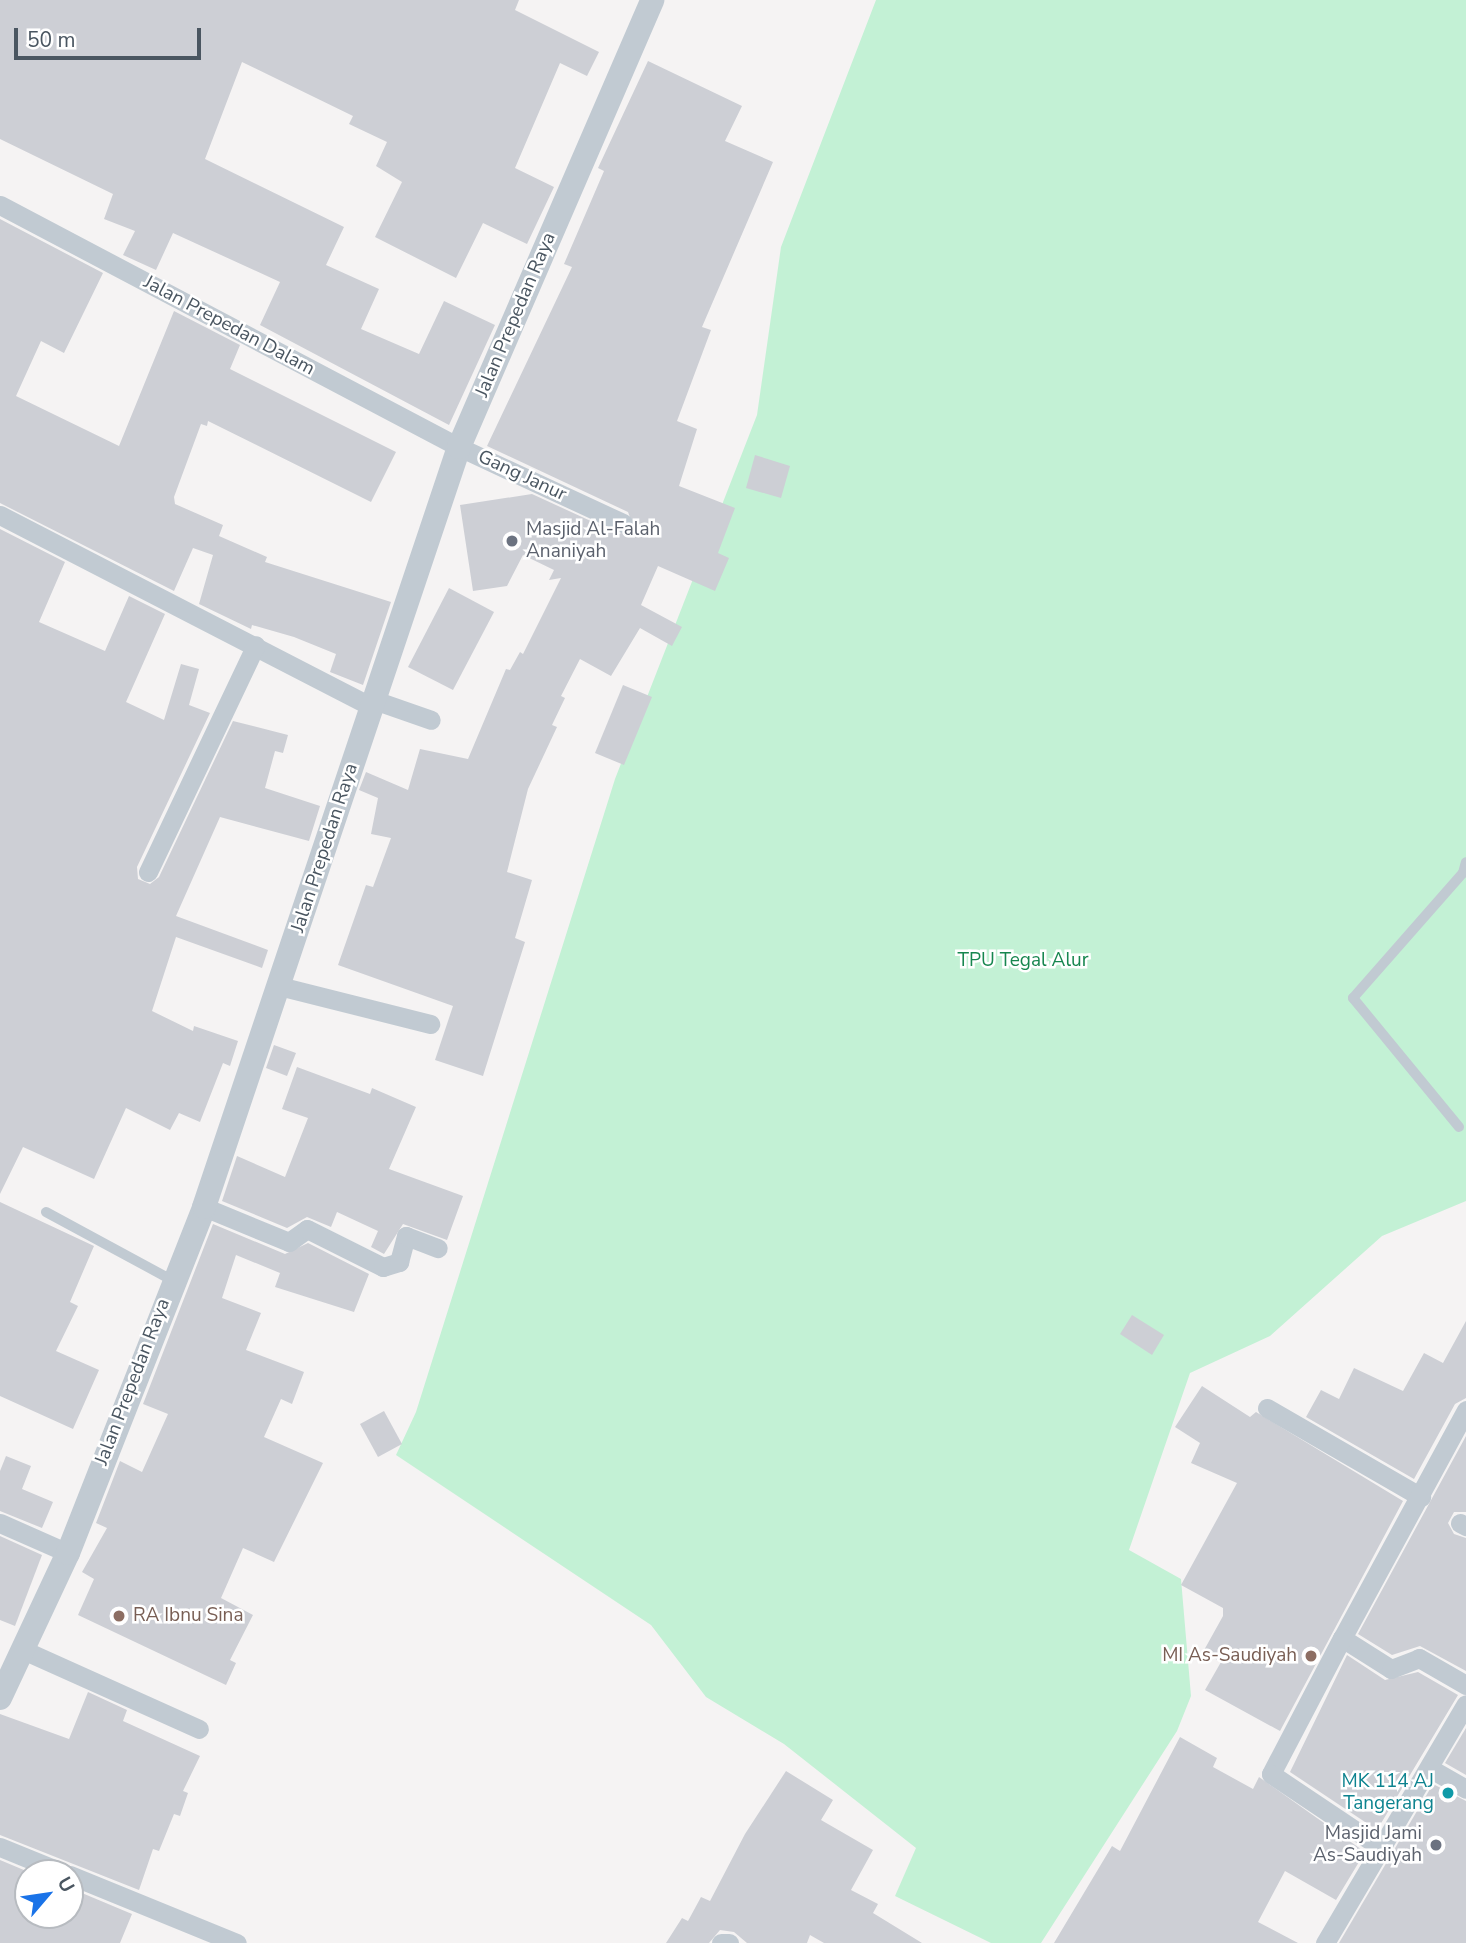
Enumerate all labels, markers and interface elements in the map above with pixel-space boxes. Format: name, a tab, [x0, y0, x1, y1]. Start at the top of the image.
scale bar	[18, 14, 205, 58]
text: 50 m	[27, 26, 76, 54]
street label: Jalan Prepedan Raya	[471, 229, 561, 401]
street label: Jalan Prepedan Dalam	[140, 271, 318, 381]
street label: Gang Janur	[474, 446, 570, 506]
place label: Masjid Al-Falah Ananiyah	[526, 519, 660, 563]
marker: Masjid Al-Falah Ananiyah	[504, 533, 520, 549]
street label: Jalan Prepedan Raya	[287, 761, 363, 935]
park label: TPU Tegal Alur	[958, 950, 1088, 972]
street label: Jalan Prepedan Raya	[91, 1296, 175, 1468]
place label: RA Ibnu Sina	[133, 1605, 243, 1627]
marker: RA Ibnu Sina	[111, 1608, 127, 1624]
place label: MI As-Saudiyah	[1162, 1645, 1297, 1667]
marker: MI As-Saudiyah	[1303, 1648, 1319, 1664]
place label: MK 114 AJ Tangerang	[1342, 1771, 1434, 1815]
marker: MK 114 AJ Tangerang	[1440, 1785, 1456, 1801]
place label: Masjid Jami As-Saudiyah	[1313, 1823, 1422, 1867]
marker: Masjid Jami As-Saudiyah	[1428, 1837, 1444, 1853]
north arrow	[14, 1859, 84, 1929]
text: U	[51, 1872, 80, 1897]

